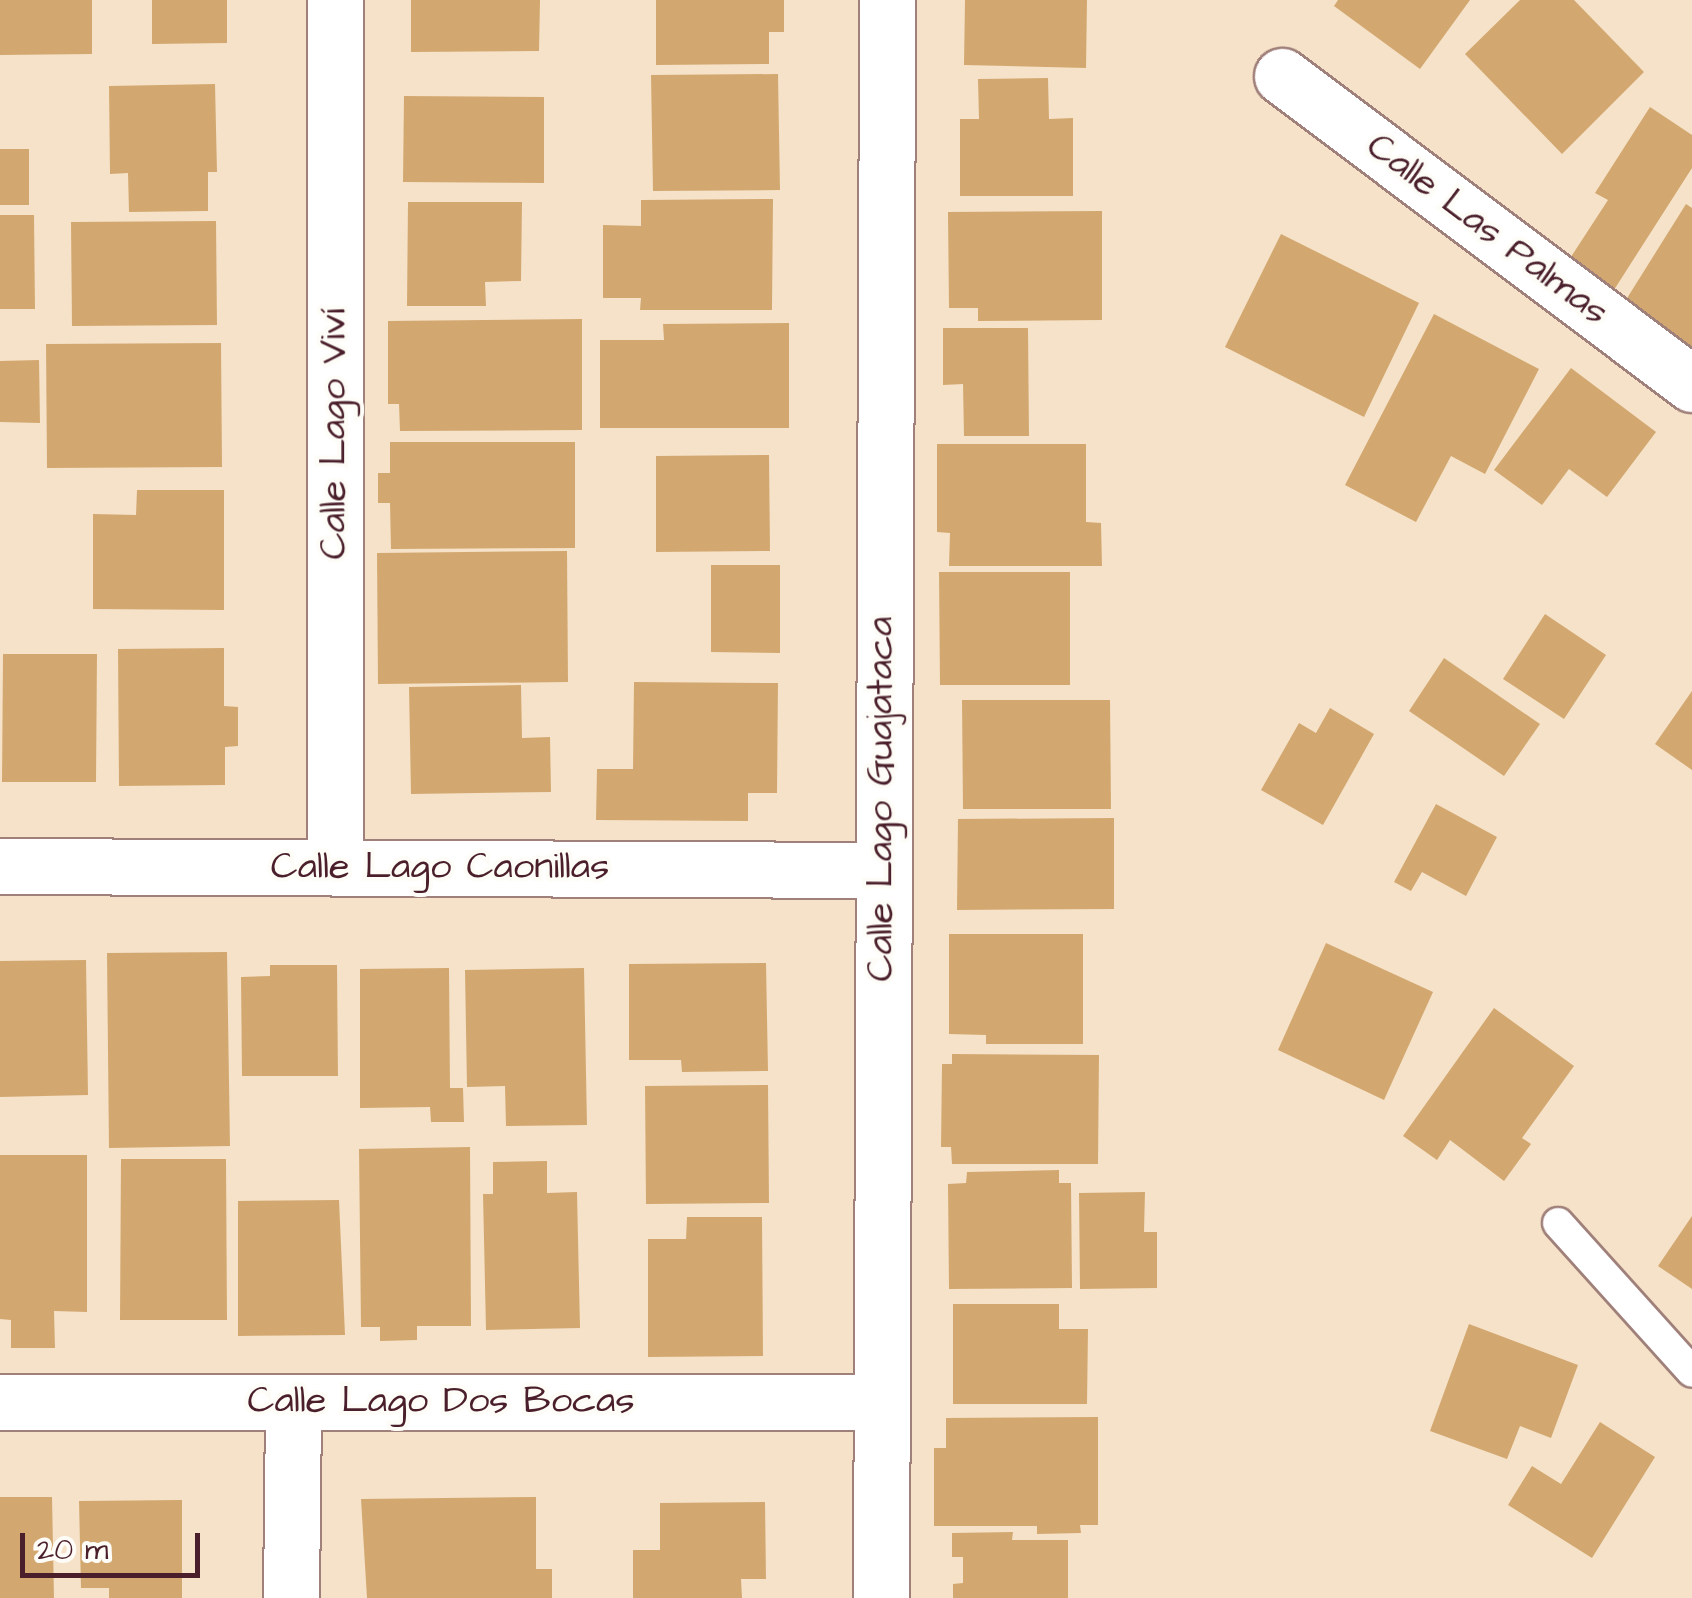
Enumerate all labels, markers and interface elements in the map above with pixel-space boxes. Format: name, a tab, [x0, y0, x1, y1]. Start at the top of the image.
street label: Calle Las Palmas	[1357, 124, 1617, 336]
street label: Calle Lago Viví	[312, 309, 358, 559]
street label: Calle Lago Guajataca	[859, 617, 905, 981]
street label: Calle Lago Caonillas	[271, 845, 609, 891]
street label: Calle Lago Dos Bocas	[248, 1379, 634, 1425]
scale bar	[25, 1513, 205, 1575]
text: 20 m	[37, 1529, 108, 1571]

